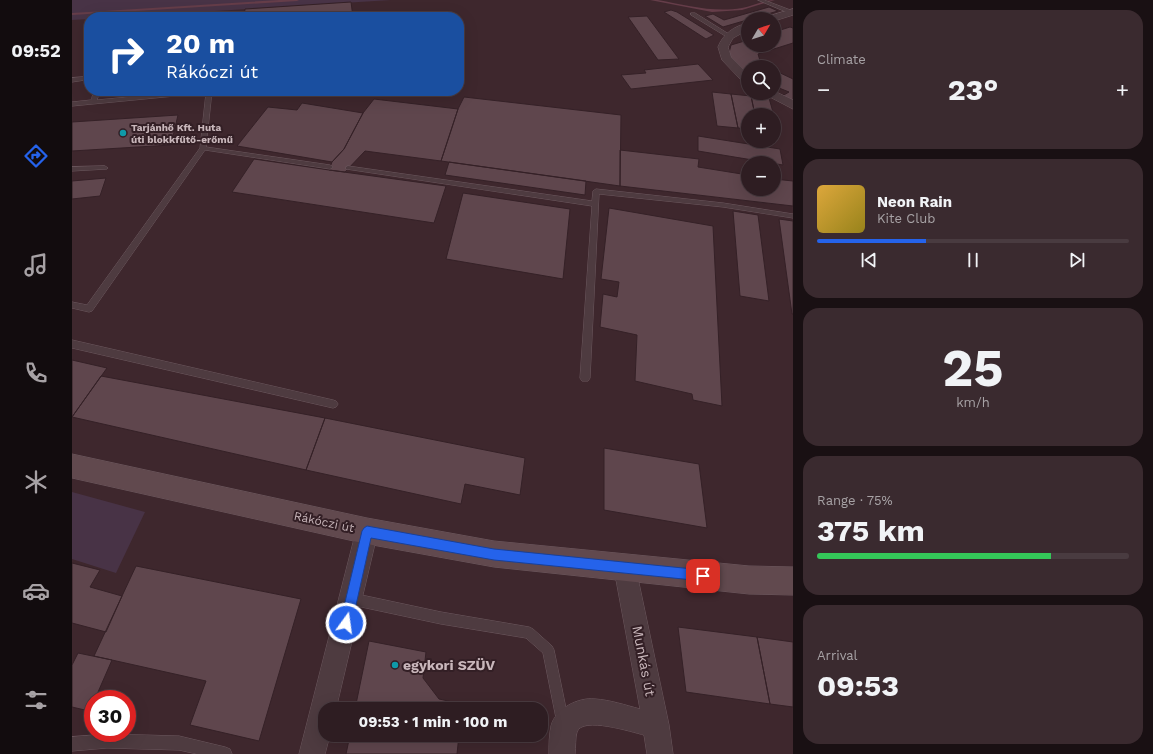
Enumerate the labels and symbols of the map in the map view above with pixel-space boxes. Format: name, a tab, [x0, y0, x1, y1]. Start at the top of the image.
north arrow	[741, 12, 781, 52]
place label: Tarjánhő Kft. Huta úti blokkfűtő-erőmű	[131, 122, 233, 145]
marker: Tarjánhő Kft. Huta úti blokkfűtő-erőmű	[118, 128, 128, 138]
street label: Rákóczi út	[293, 509, 355, 535]
pin	[686, 559, 720, 593]
position arrow	[325, 602, 367, 644]
street label: Munkás út	[629, 624, 659, 698]
place label: egykori SZÜV	[403, 657, 495, 673]
marker: egykori SZÜV	[390, 660, 400, 670]
speed limit sign: 30	[84, 690, 136, 742]

